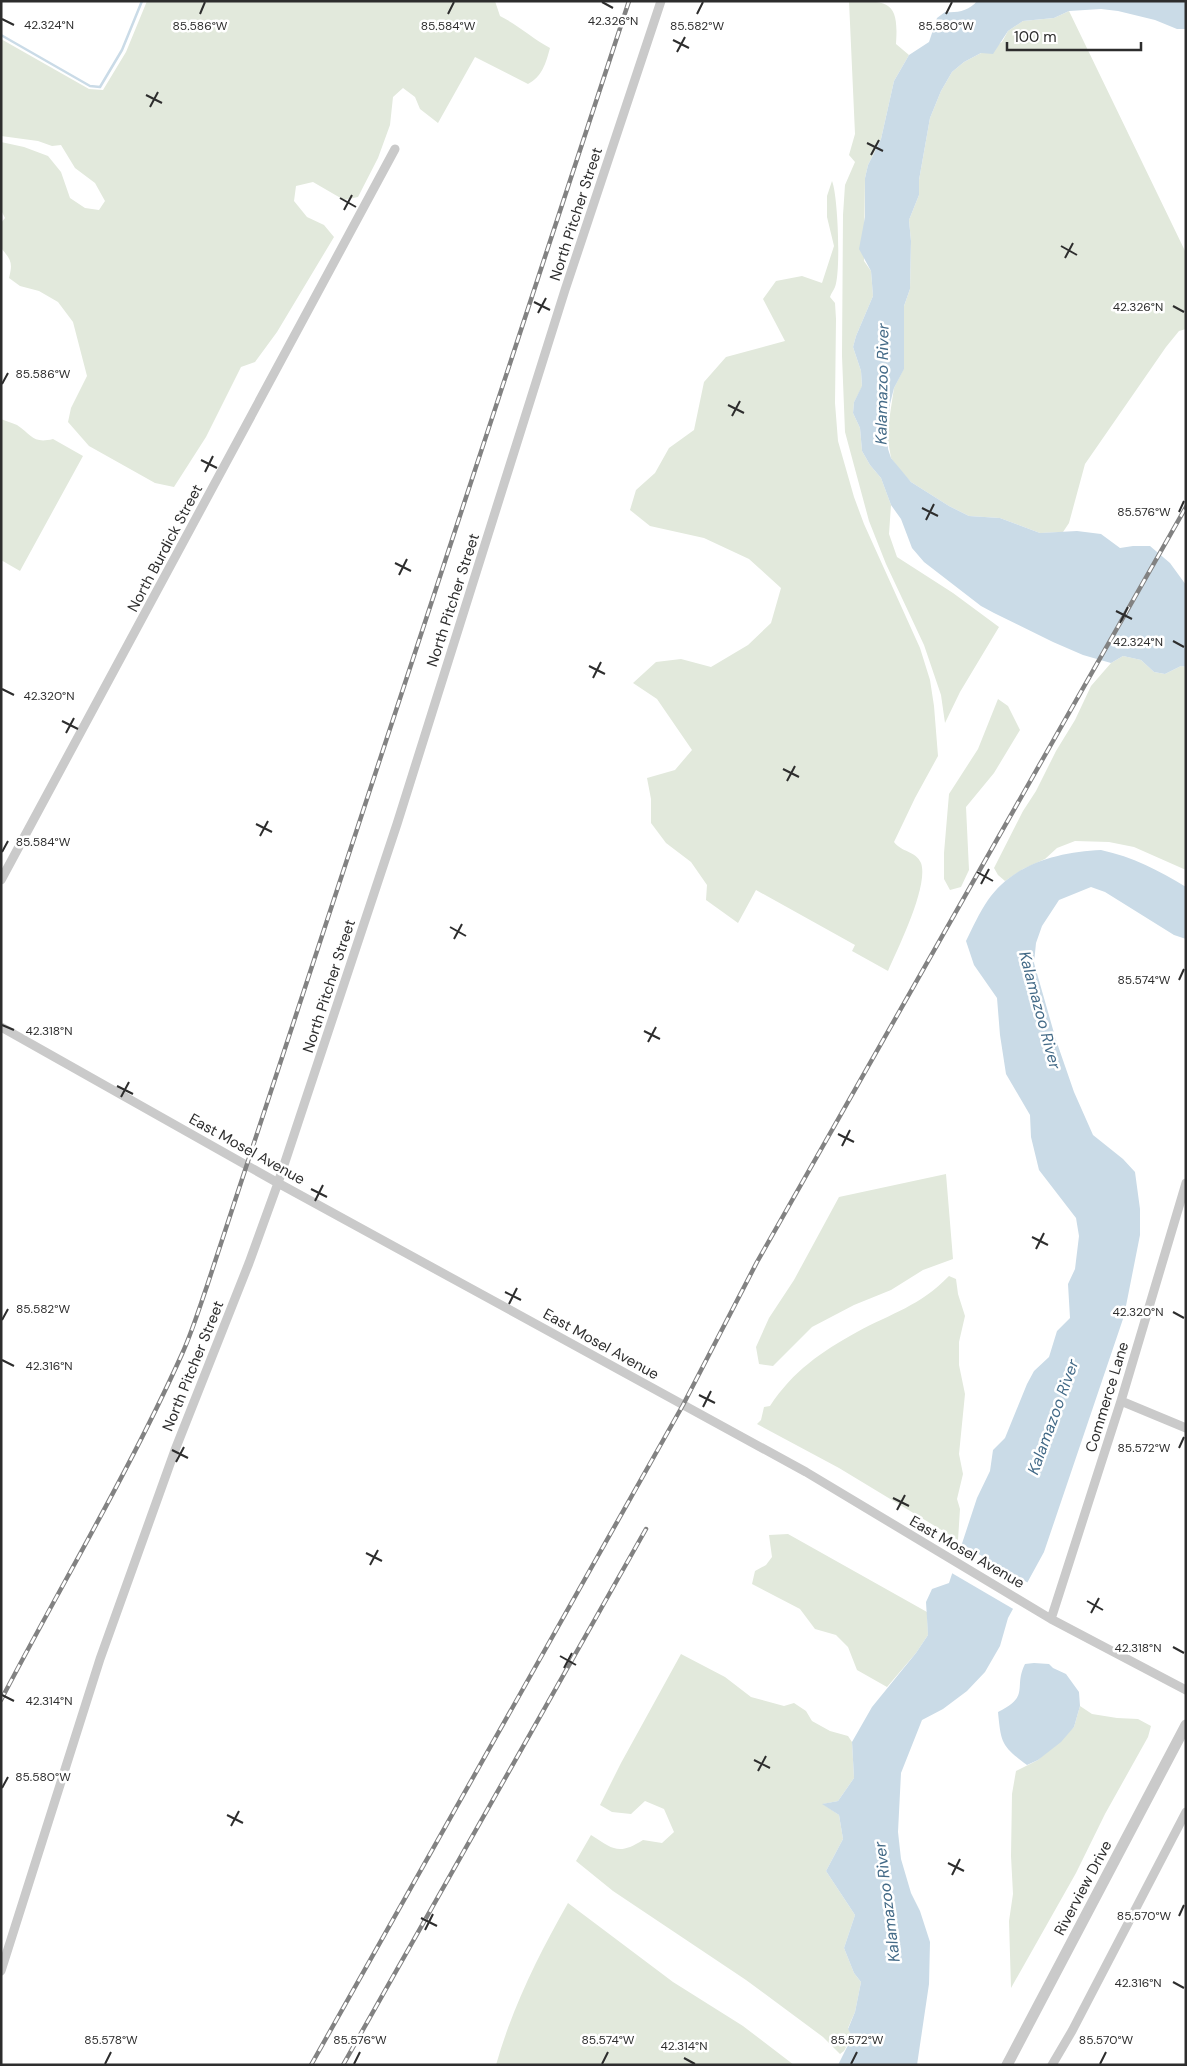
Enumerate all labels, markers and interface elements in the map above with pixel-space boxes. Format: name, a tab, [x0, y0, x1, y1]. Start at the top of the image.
text: 42.326°N	[588, 13, 638, 29]
text: 42.324°N	[24, 17, 74, 33]
text: 85.586°W	[173, 18, 228, 34]
text: 85.584°W	[421, 18, 476, 34]
text: 85.582°W	[670, 18, 724, 34]
text: 85.580°W	[918, 18, 974, 34]
scale bar	[1007, 20, 1141, 52]
text: 100 m	[1014, 27, 1057, 47]
street label: North Pitcher Street	[545, 145, 607, 283]
text: 42.326°N	[1113, 299, 1163, 315]
water label: Kalamazoo River	[870, 322, 894, 445]
text: 85.586°W	[16, 366, 71, 382]
street label: North Burdick Street	[123, 481, 207, 615]
text: 85.576°W	[1117, 504, 1171, 520]
street label: North Pitcher Street	[422, 531, 484, 669]
text: 42.324°N	[1113, 634, 1163, 650]
text: 42.320°N	[23, 688, 75, 704]
text: 85.584°W	[16, 834, 71, 850]
street label: North Pitcher Street	[298, 917, 360, 1055]
water label: Kalamazoo River	[1014, 949, 1066, 1072]
text: 85.574°W	[1118, 972, 1171, 988]
text: 42.318°N	[26, 1023, 72, 1039]
street label: East Mosel Avenue	[185, 1109, 309, 1189]
street label: North Pitcher Street	[158, 1298, 228, 1434]
text: 85.582°W	[16, 1301, 70, 1317]
street label: East Mosel Avenue	[539, 1304, 663, 1384]
text: 42.320°N	[1112, 1304, 1164, 1320]
street label: Commerce Lane	[1081, 1339, 1133, 1455]
water label: Kalamazoo River	[1022, 1356, 1084, 1477]
text: 42.316°N	[25, 1358, 73, 1374]
text: 85.572°W	[1118, 1440, 1171, 1456]
street label: East Mosel Avenue	[906, 1511, 1028, 1593]
text: 42.318°N	[1115, 1640, 1161, 1656]
text: 42.314°N	[26, 1693, 72, 1709]
text: 85.580°W	[15, 1769, 71, 1785]
street label: Riverview Drive	[1050, 1837, 1116, 1939]
water label: Kalamazoo River	[869, 1840, 905, 1963]
text: 85.570°W	[1117, 1908, 1172, 1924]
text: 42.316°N	[1114, 1975, 1162, 1991]
text: 85.578°W	[84, 2032, 138, 2048]
text: 85.576°W	[333, 2032, 387, 2048]
text: 85.574°W	[582, 2032, 635, 2048]
text: 85.572°W	[831, 2032, 884, 2048]
text: 85.570°W	[1079, 2032, 1134, 2048]
text: 42.314°N	[661, 2038, 707, 2054]

